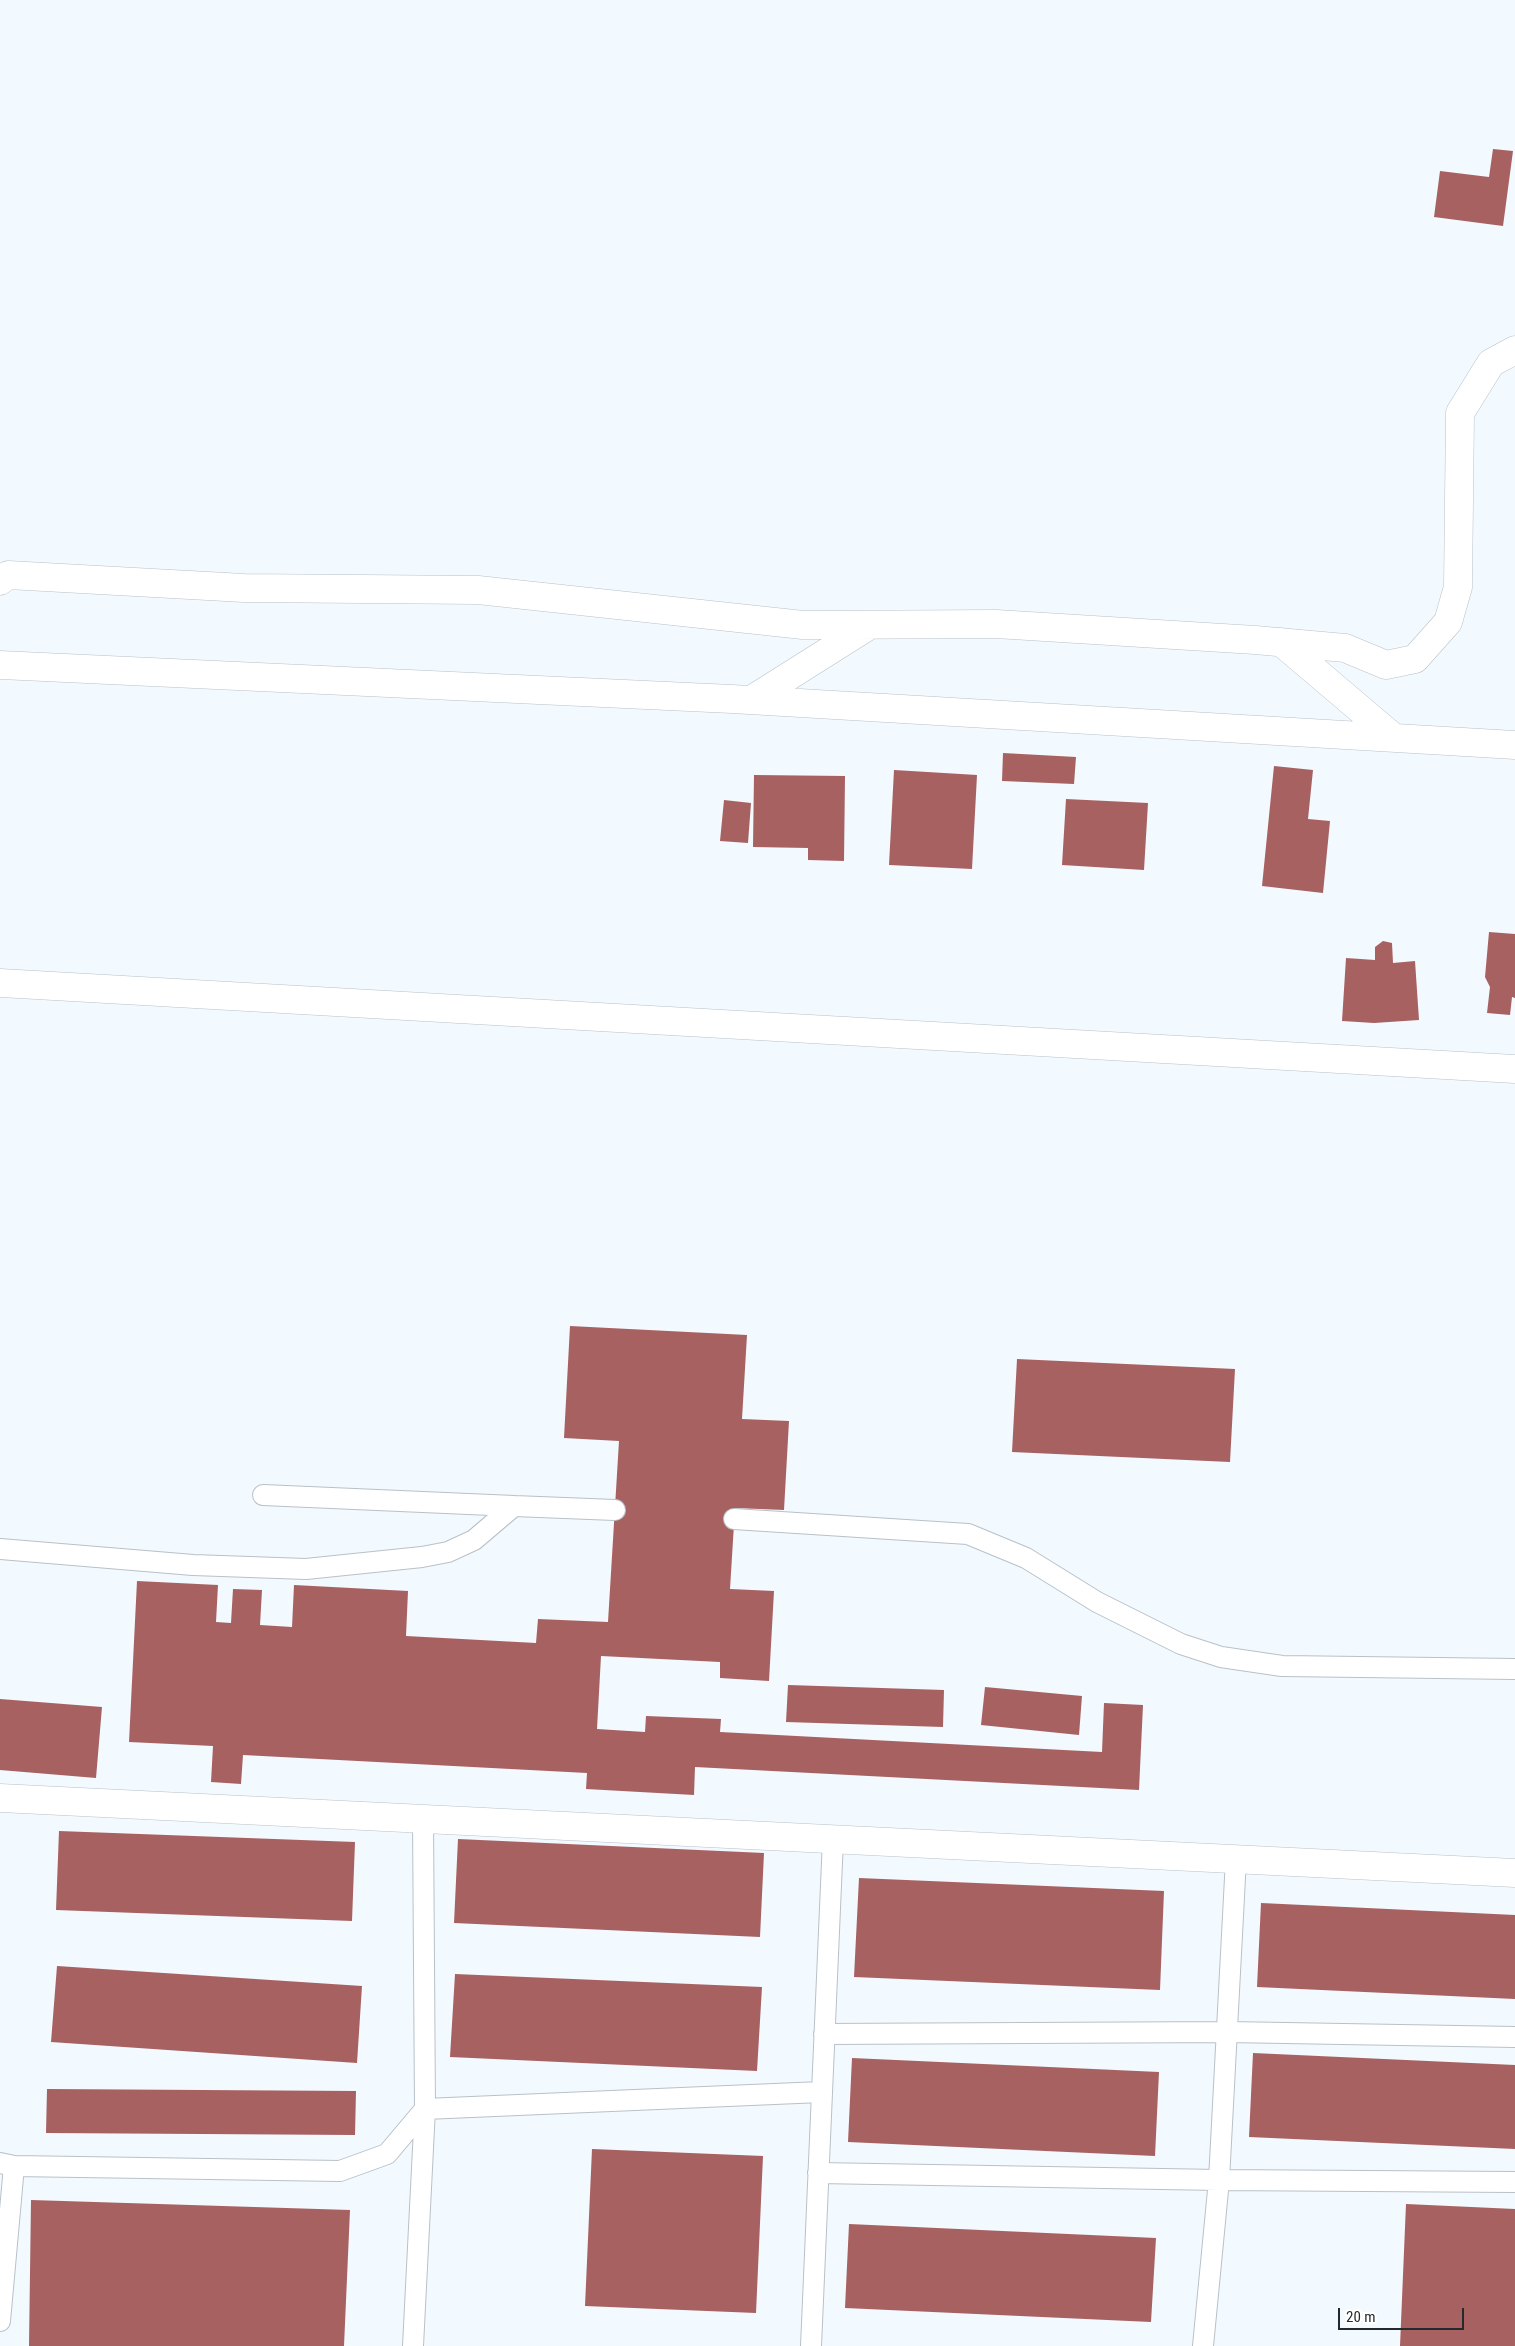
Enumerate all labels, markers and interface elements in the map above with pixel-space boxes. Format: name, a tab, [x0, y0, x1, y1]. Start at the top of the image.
scale bar	[1340, 2298, 1466, 2330]
text: 20 m	[1346, 2308, 1376, 2326]

